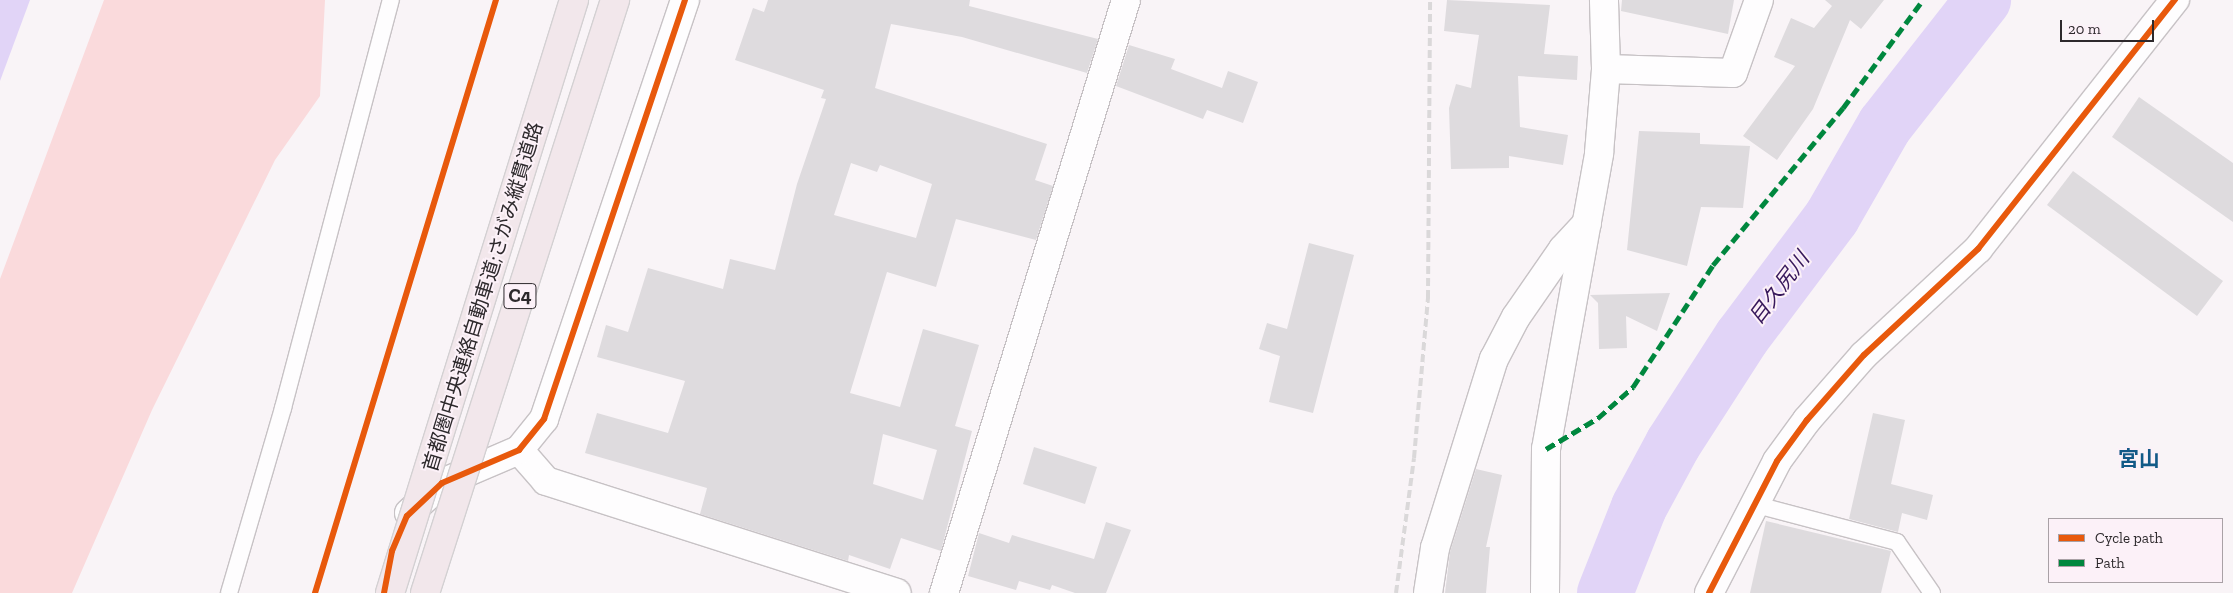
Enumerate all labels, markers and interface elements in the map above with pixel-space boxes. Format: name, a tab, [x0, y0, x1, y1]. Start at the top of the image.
scale bar	[2063, 10, 2157, 42]
text: 20 m	[2068, 20, 2101, 38]
street label: 首都圏中央連絡自動車道;さがみ縦貫道路	[418, 119, 548, 475]
water label: 目久尻川	[1744, 247, 1814, 329]
road number: C4	[502, 280, 538, 312]
district label: 宮山	[2118, 446, 2160, 472]
legend	[2048, 518, 2223, 583]
text: Cycle path	[2095, 529, 2163, 547]
text: Path	[2095, 554, 2125, 572]

